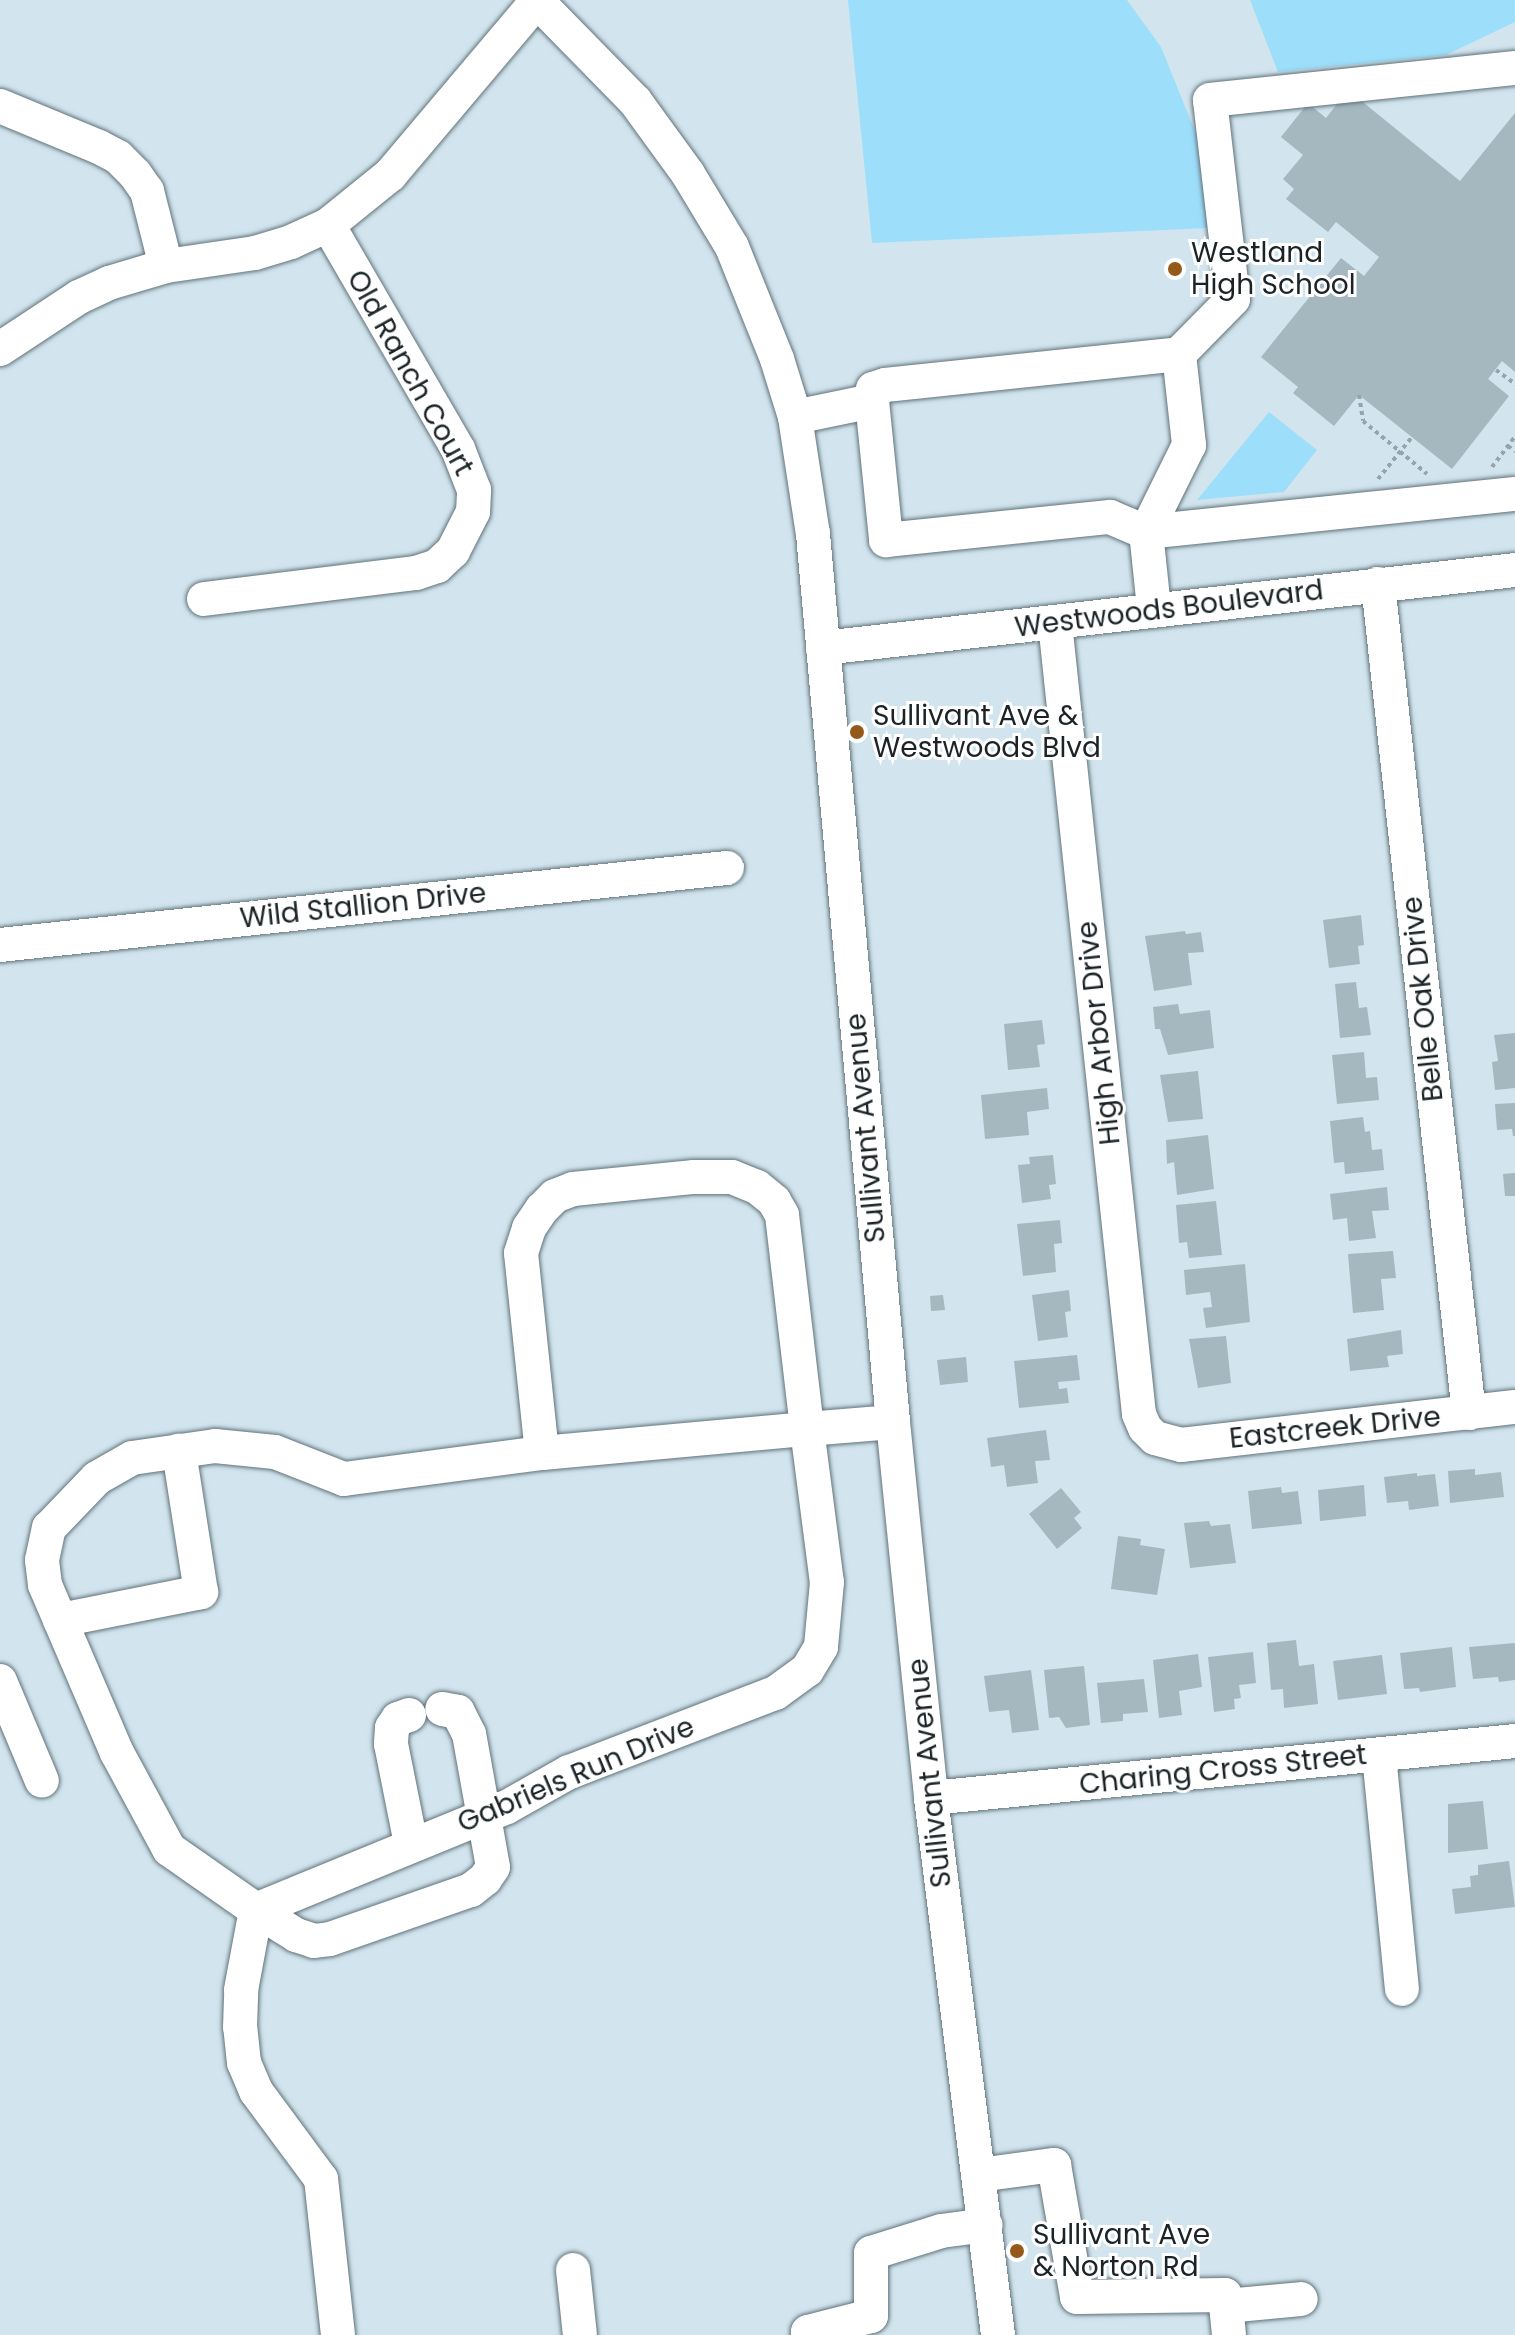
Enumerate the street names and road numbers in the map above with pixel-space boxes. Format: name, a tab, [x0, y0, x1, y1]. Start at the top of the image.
street label: Old Ranch Court	[340, 264, 480, 482]
street label: Westwoods Boulevard	[1013, 573, 1325, 645]
street label: Wild Stallion Drive	[238, 876, 488, 936]
street label: Belle Oak Drive	[1396, 895, 1450, 1103]
street label: High Arbor Drive	[1071, 919, 1127, 1147]
street label: Sullivant Avenue	[839, 1012, 893, 1244]
street label: Eastcreek Drive	[1228, 1400, 1442, 1456]
street label: Sullivant Avenue	[901, 1657, 959, 1889]
street label: Gabriels Run Drive	[453, 1710, 699, 1840]
street label: Charing Cross Street	[1078, 1738, 1368, 1802]

